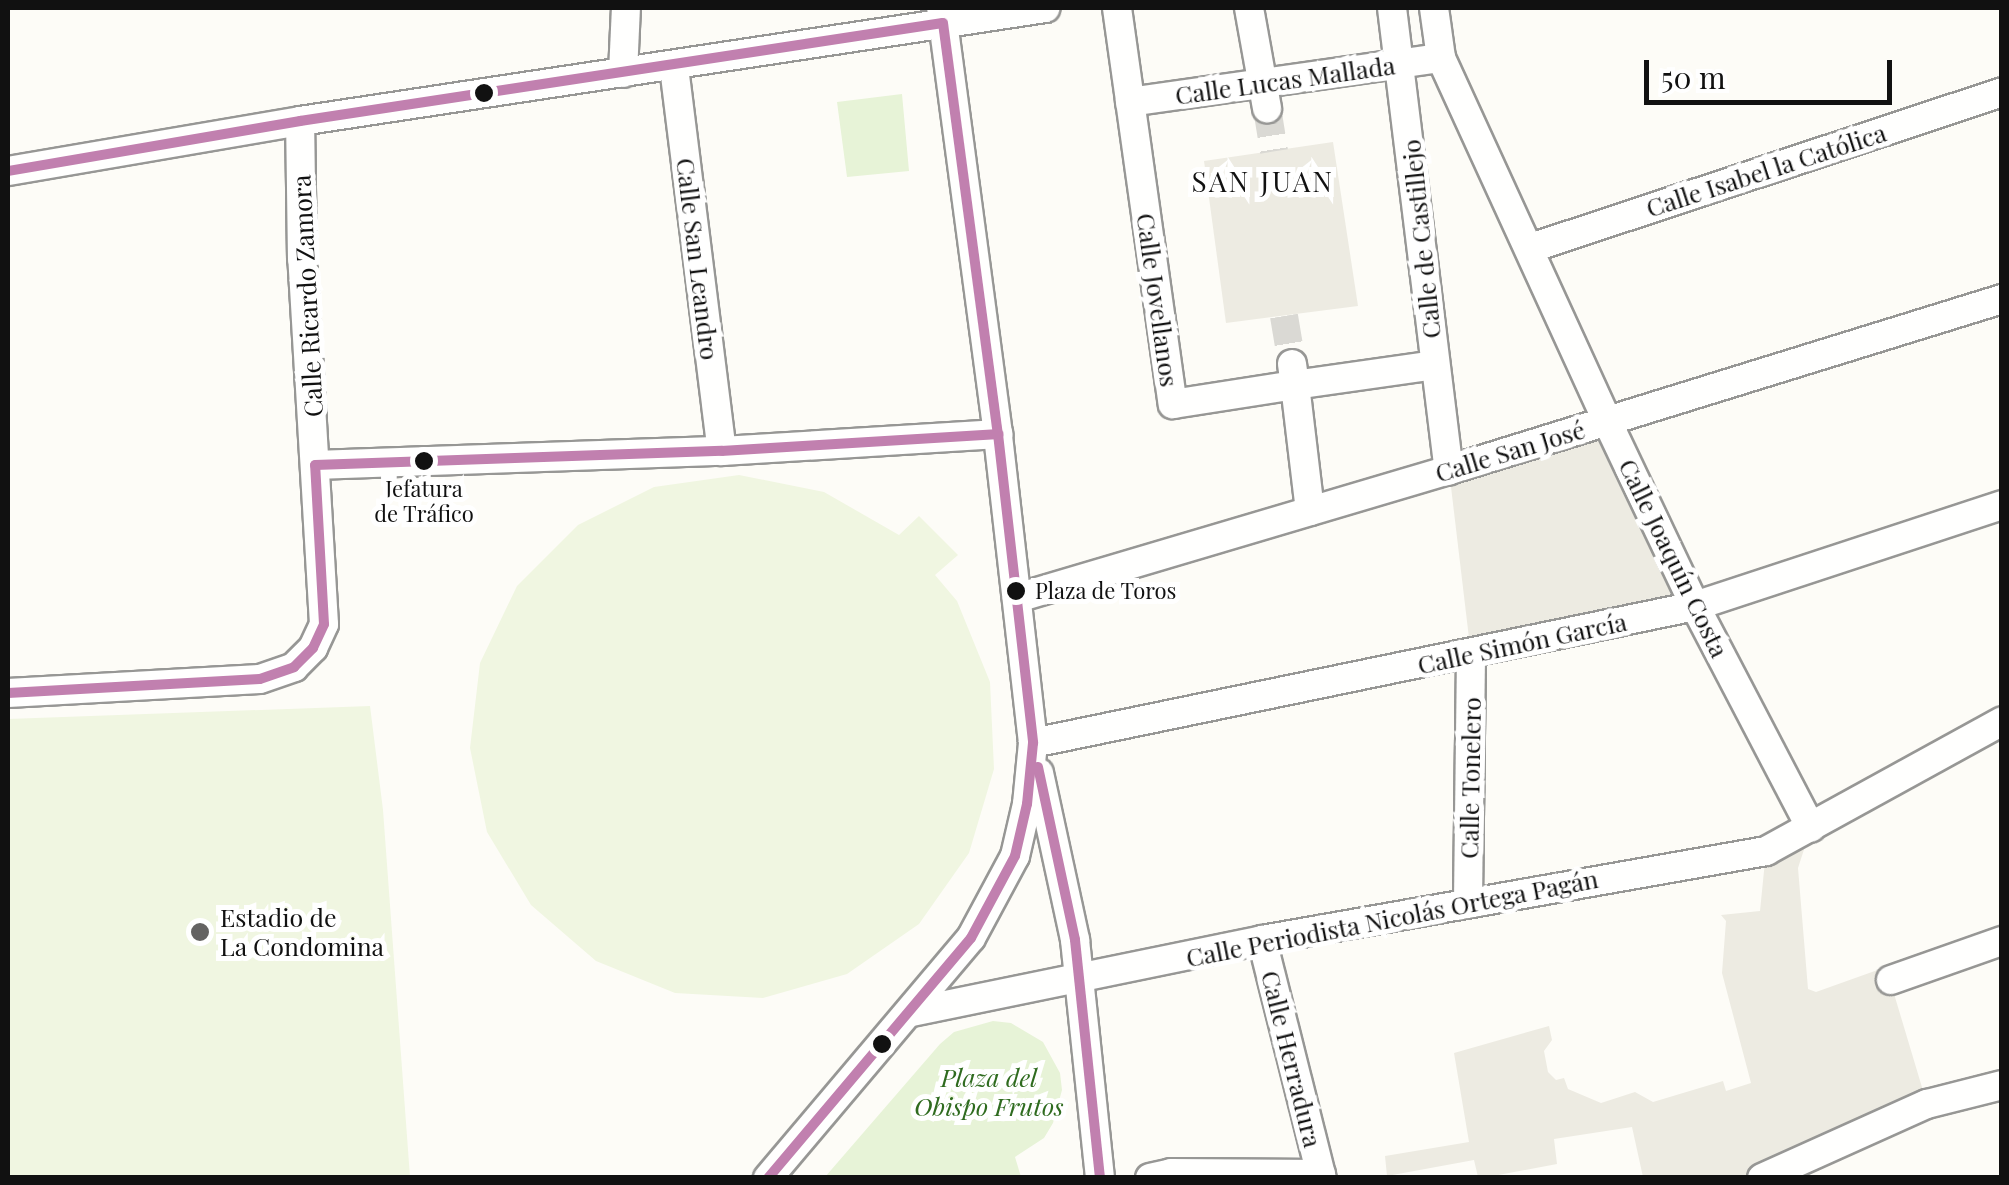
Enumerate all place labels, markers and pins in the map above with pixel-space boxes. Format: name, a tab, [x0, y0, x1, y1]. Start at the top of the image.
unlabelled marker	[474, 83, 494, 103]
marker: Jefatura de Tráfico	[414, 451, 434, 471]
place label: Jefatura de Tráfico	[374, 475, 474, 526]
place label: Plaza de Toros	[1035, 578, 1177, 604]
marker: Plaza de Toros	[1006, 581, 1026, 601]
place label: Estadio de La Condomina	[220, 903, 384, 962]
marker: Estadio de La Condomina	[189, 921, 211, 943]
unlabelled marker	[872, 1034, 892, 1054]

